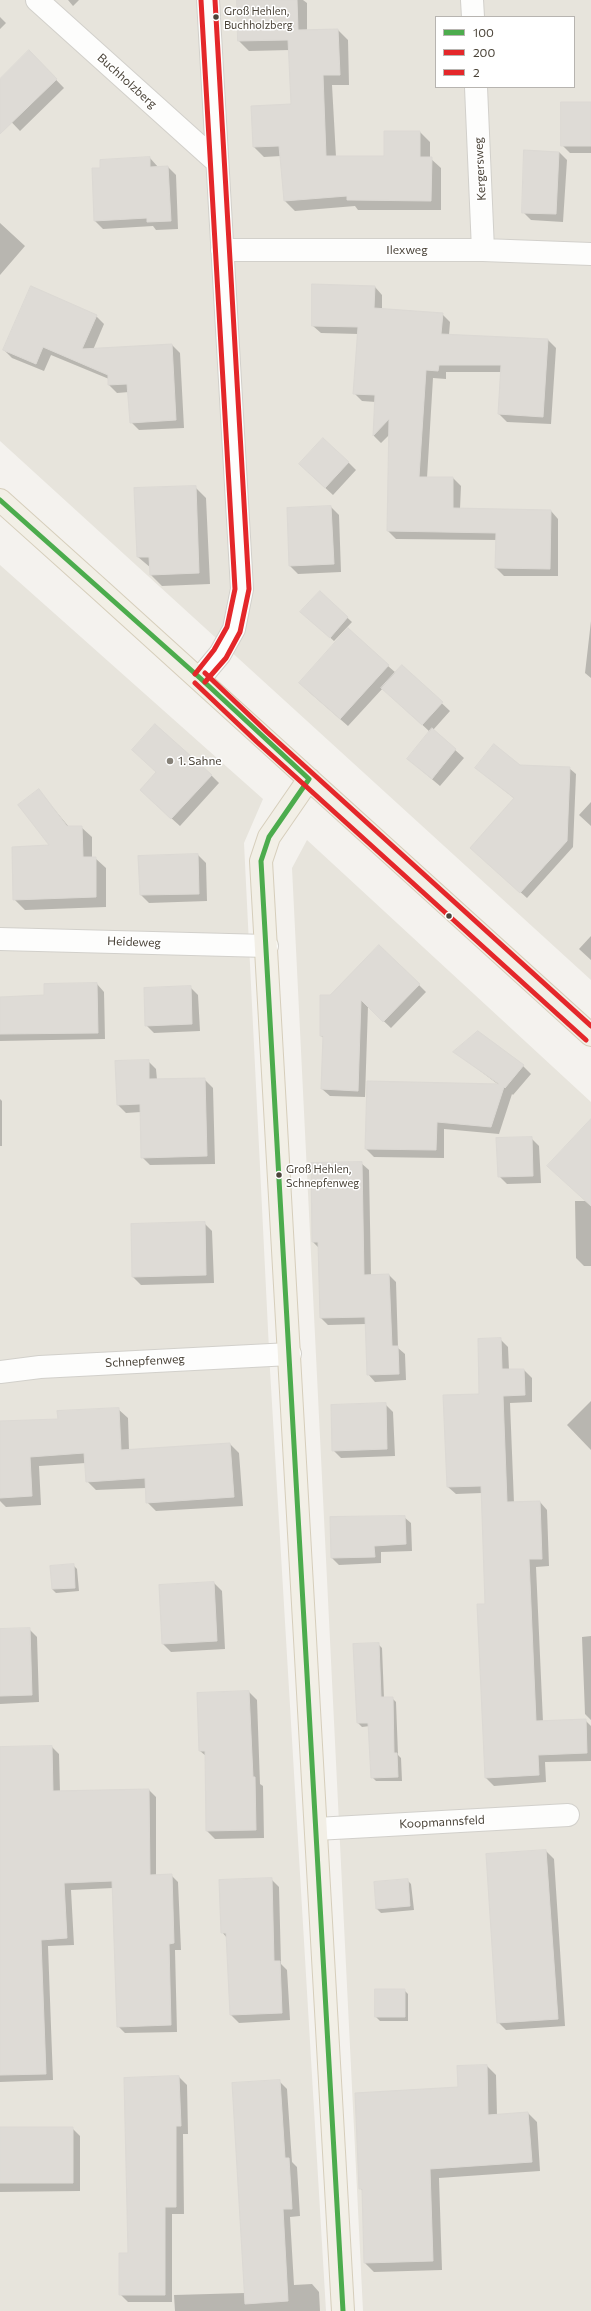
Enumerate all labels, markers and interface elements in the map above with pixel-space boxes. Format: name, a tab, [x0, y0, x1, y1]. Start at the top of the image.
place label: Groß Hehlen, Buchholzberg	[224, 4, 293, 30]
marker: Groß Hehlen, Buchholzberg	[211, 12, 221, 22]
legend	[435, 16, 575, 88]
text: 100	[473, 25, 494, 39]
text: 200	[473, 45, 495, 59]
street label: Buchholzberg	[94, 51, 160, 111]
text: 2	[473, 65, 480, 79]
street label: Kergersweg	[471, 137, 489, 201]
street label: Ilexweg	[386, 243, 428, 257]
place label: 1. Sahne	[178, 754, 222, 768]
marker: 1. Sahne	[165, 756, 175, 766]
unlabelled marker	[444, 911, 454, 921]
street label: Heideweg	[107, 934, 161, 950]
place label: Groß Hehlen, Schnepfenweg	[286, 1162, 359, 1188]
marker: Groß Hehlen, Schnepfenweg	[274, 1170, 284, 1180]
street label: Schnepfenweg	[105, 1352, 185, 1370]
street label: Koopmannsfeld	[399, 1813, 485, 1831]

